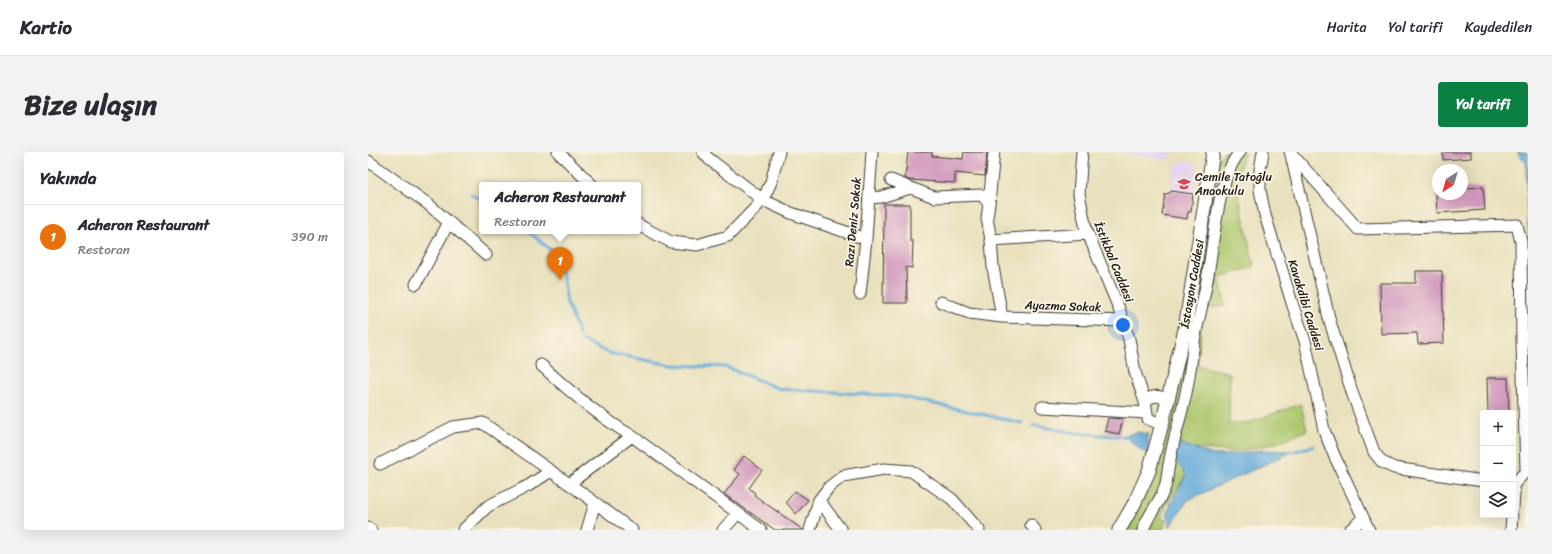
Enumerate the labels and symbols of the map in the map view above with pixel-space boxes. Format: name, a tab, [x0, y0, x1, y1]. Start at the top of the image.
north arrow	[1432, 164, 1468, 200]
place label: Cemile Tatoğlu Anaokulu	[1194, 166, 1273, 202]
street label: Razı Deniz Sokak	[838, 176, 868, 268]
school or university icon: Cemile Tatoğlu Anaokulu	[1176, 176, 1192, 192]
street label: İstikbal Caddesi	[1087, 217, 1140, 306]
street label: İstasyon Caddesi	[1173, 237, 1211, 331]
pin: 1	[547, 247, 573, 280]
street label: Kavakdibi Caddesi	[1282, 256, 1331, 354]
street label: Ayazma Sokak	[1023, 294, 1102, 318]
your location	[1113, 315, 1133, 335]

